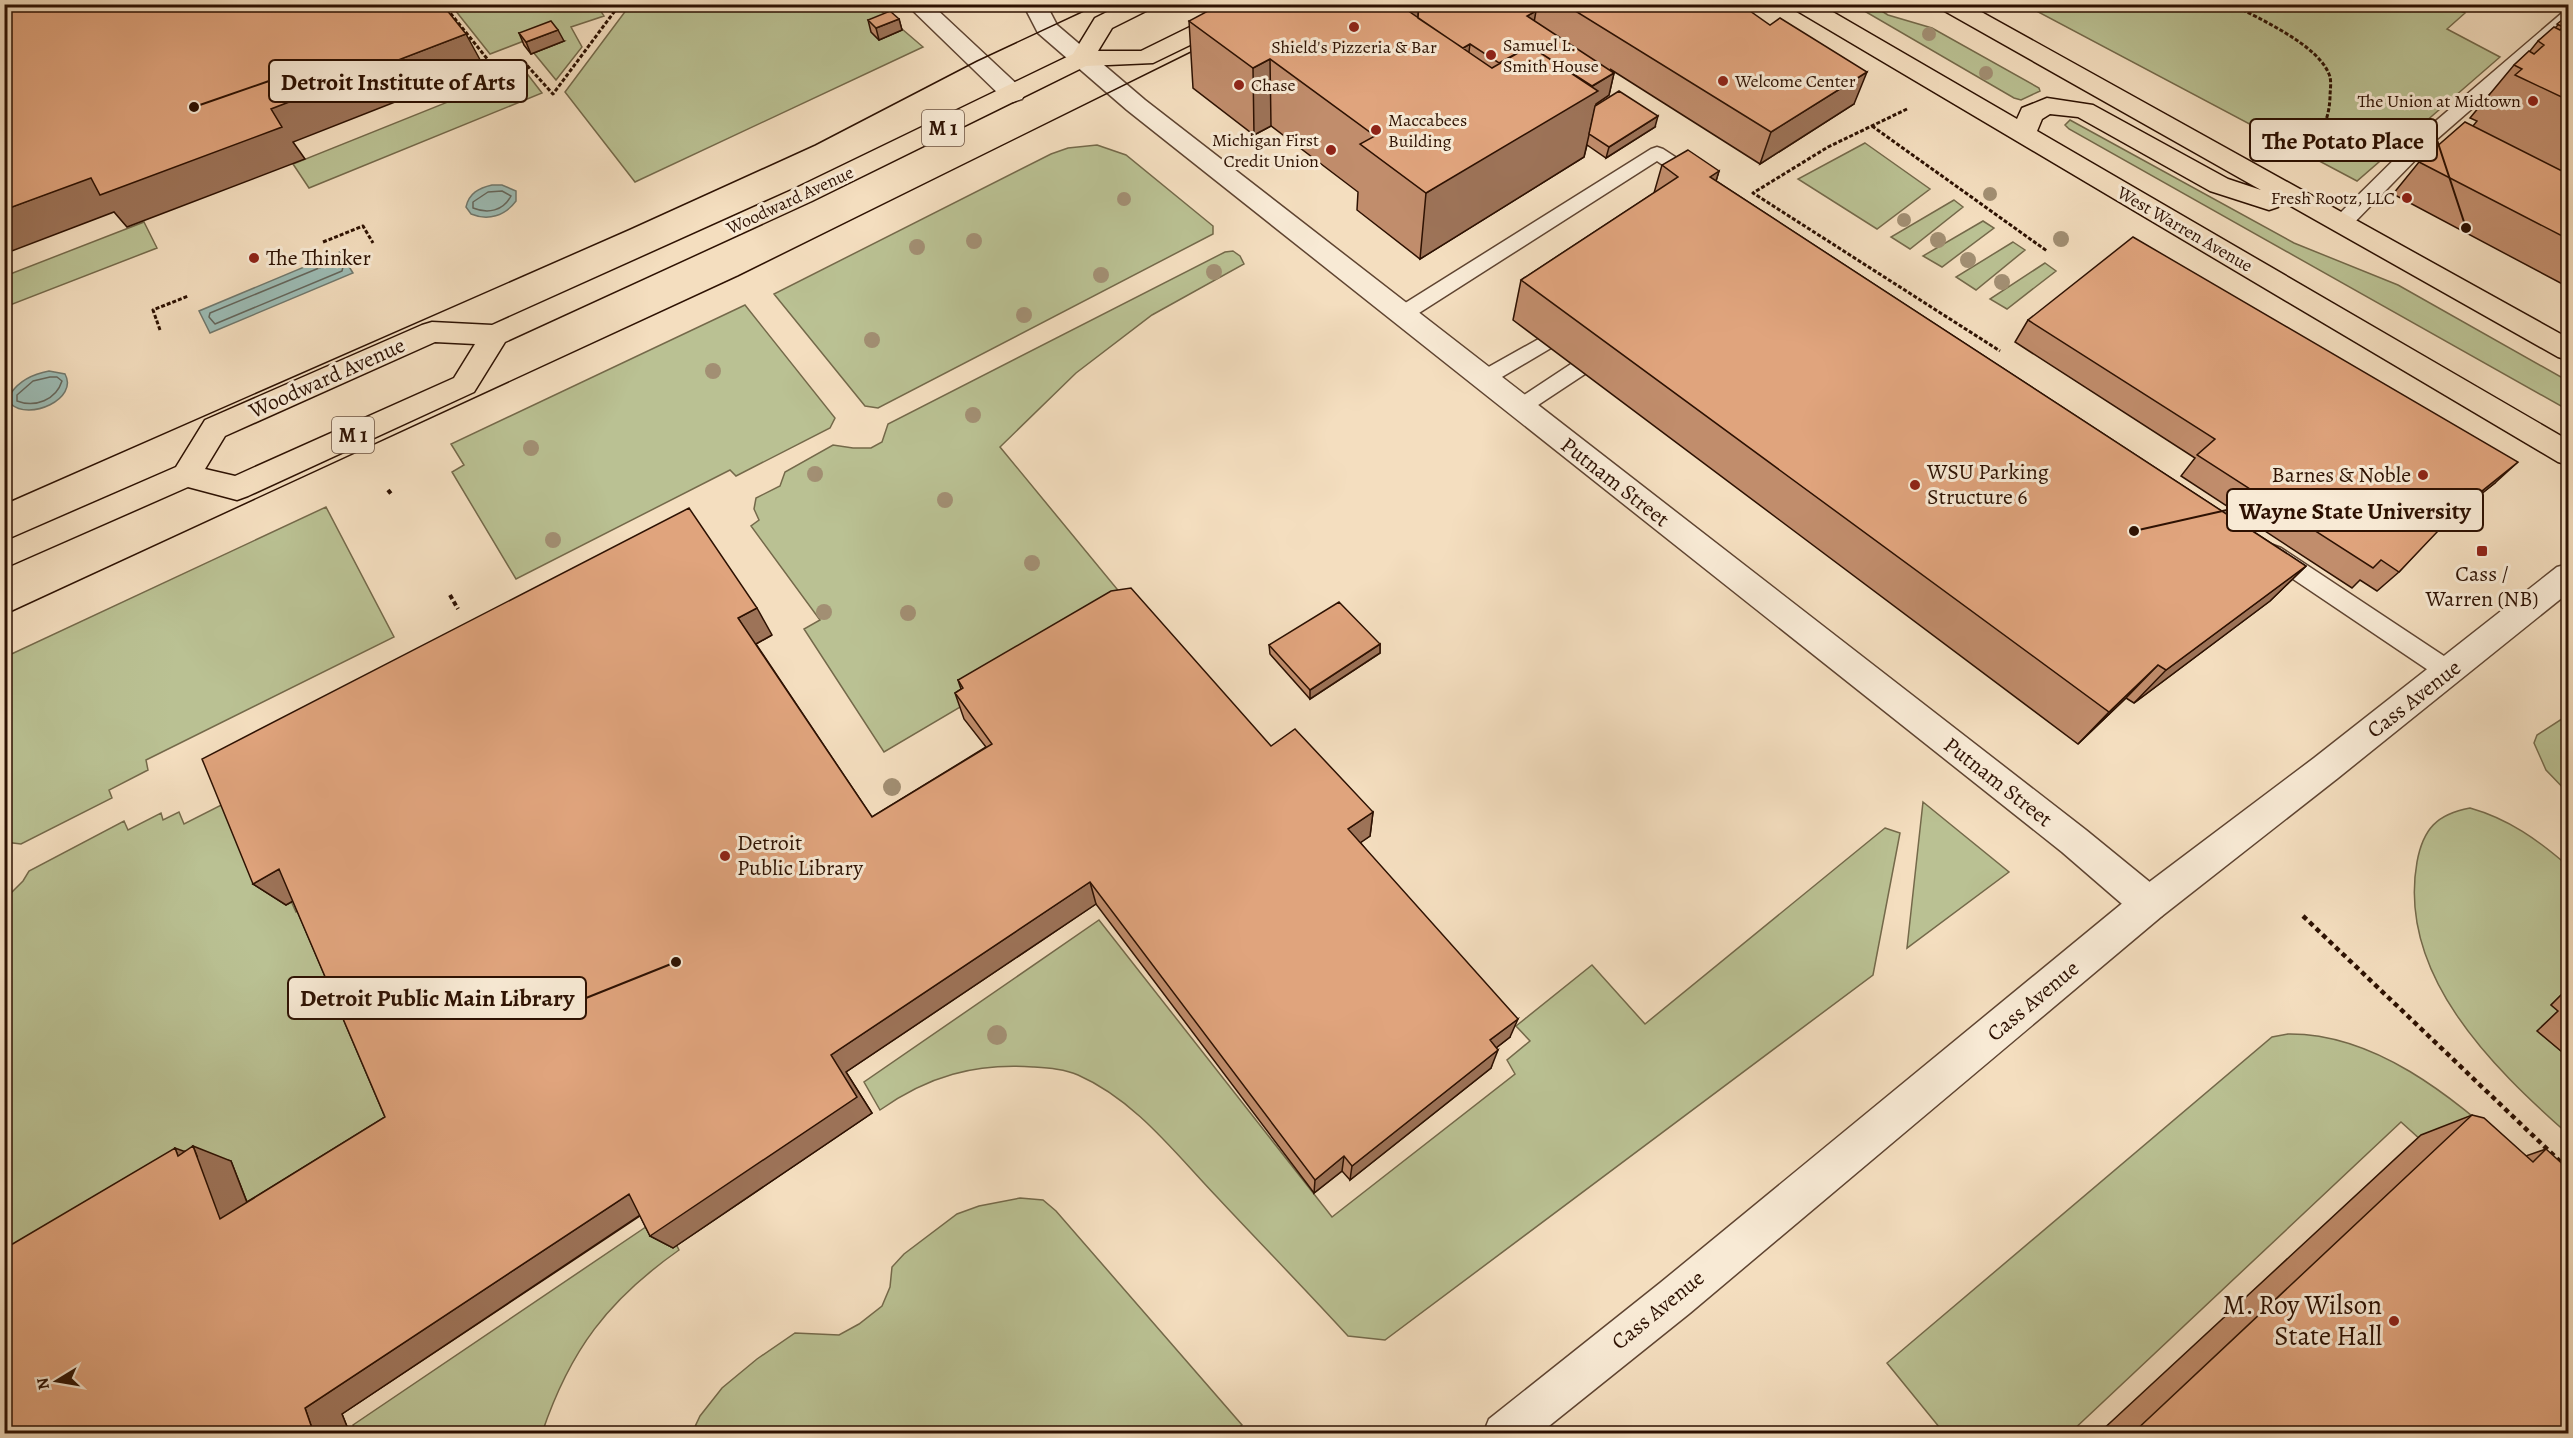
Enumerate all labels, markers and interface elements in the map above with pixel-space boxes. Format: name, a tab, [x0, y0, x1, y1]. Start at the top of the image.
marker: Shield's Pizzeria & Bar	[1347, 20, 1361, 34]
place label: Samuel L. Smith House	[1503, 33, 1599, 78]
place label: Shield's Pizzeria & Bar	[1271, 35, 1437, 59]
marker: Samuel L. Smith House	[1484, 48, 1498, 62]
callout: Detroit Institute of Arts	[269, 60, 527, 102]
text: Detroit Institute of Arts	[281, 66, 515, 98]
place label: Welcome Center	[1734, 69, 1856, 93]
place label: Chase	[1251, 73, 1296, 97]
marker: Welcome Center	[1716, 74, 1730, 88]
marker: Chase	[1232, 78, 1246, 92]
place label: The Union at Midtown	[2357, 89, 2521, 113]
marker: The Union at Midtown	[2526, 94, 2540, 108]
place label: Maccabees Building	[1388, 108, 1467, 153]
road number: M 1	[922, 110, 964, 146]
callout: The Potato Place	[2250, 119, 2437, 161]
marker: Maccabees Building	[1369, 123, 1383, 137]
text: The Potato Place	[2262, 125, 2424, 157]
place label: Michigan First Credit Union	[1212, 128, 1319, 173]
marker: Michigan First Credit Union	[1324, 143, 1338, 157]
street label: Woodward Avenue	[722, 160, 857, 240]
street label: West Warren Avenue	[2112, 180, 2257, 278]
place label: Fresh Rootz, LLC	[2271, 186, 2395, 210]
marker: Fresh Rootz, LLC	[2400, 191, 2414, 205]
place label: The Thinker	[266, 243, 371, 273]
marker: The Thinker	[247, 251, 261, 265]
street label: Woodward Avenue	[243, 330, 410, 426]
road number: M 1	[332, 417, 374, 453]
street label: Putnam Street	[1554, 430, 1676, 534]
place label: WSU Parking Structure 6	[1926, 457, 2049, 512]
place label: Barnes & Noble	[2272, 460, 2411, 490]
marker: Barnes & Noble	[2416, 468, 2430, 482]
marker: WSU Parking Structure 6	[1908, 478, 1922, 492]
callout: Wayne State University	[2227, 489, 2483, 531]
text: Wayne State University	[2238, 495, 2472, 527]
marker: Cass / Warren (NB)	[2475, 544, 2489, 558]
place label: Cass / Warren (NB)	[2425, 559, 2538, 614]
street label: Cass Avenue	[2361, 653, 2467, 745]
street label: Putnam Street	[1937, 730, 2059, 834]
place label: Detroit Public Library	[737, 828, 863, 883]
marker: Detroit Public Library	[718, 849, 732, 863]
street label: Cass Avenue	[1981, 954, 2085, 1048]
callout: Detroit Public Main Library	[288, 977, 586, 1019]
text: Detroit Public Main Library	[300, 982, 575, 1014]
street label: Cass Avenue	[1605, 1263, 1711, 1357]
place label: M. Roy Wilson State Hall	[2223, 1287, 2382, 1354]
marker: M. Roy Wilson State Hall	[2387, 1314, 2401, 1328]
north arrow	[27, 1351, 87, 1411]
text: N	[31, 1376, 55, 1391]

